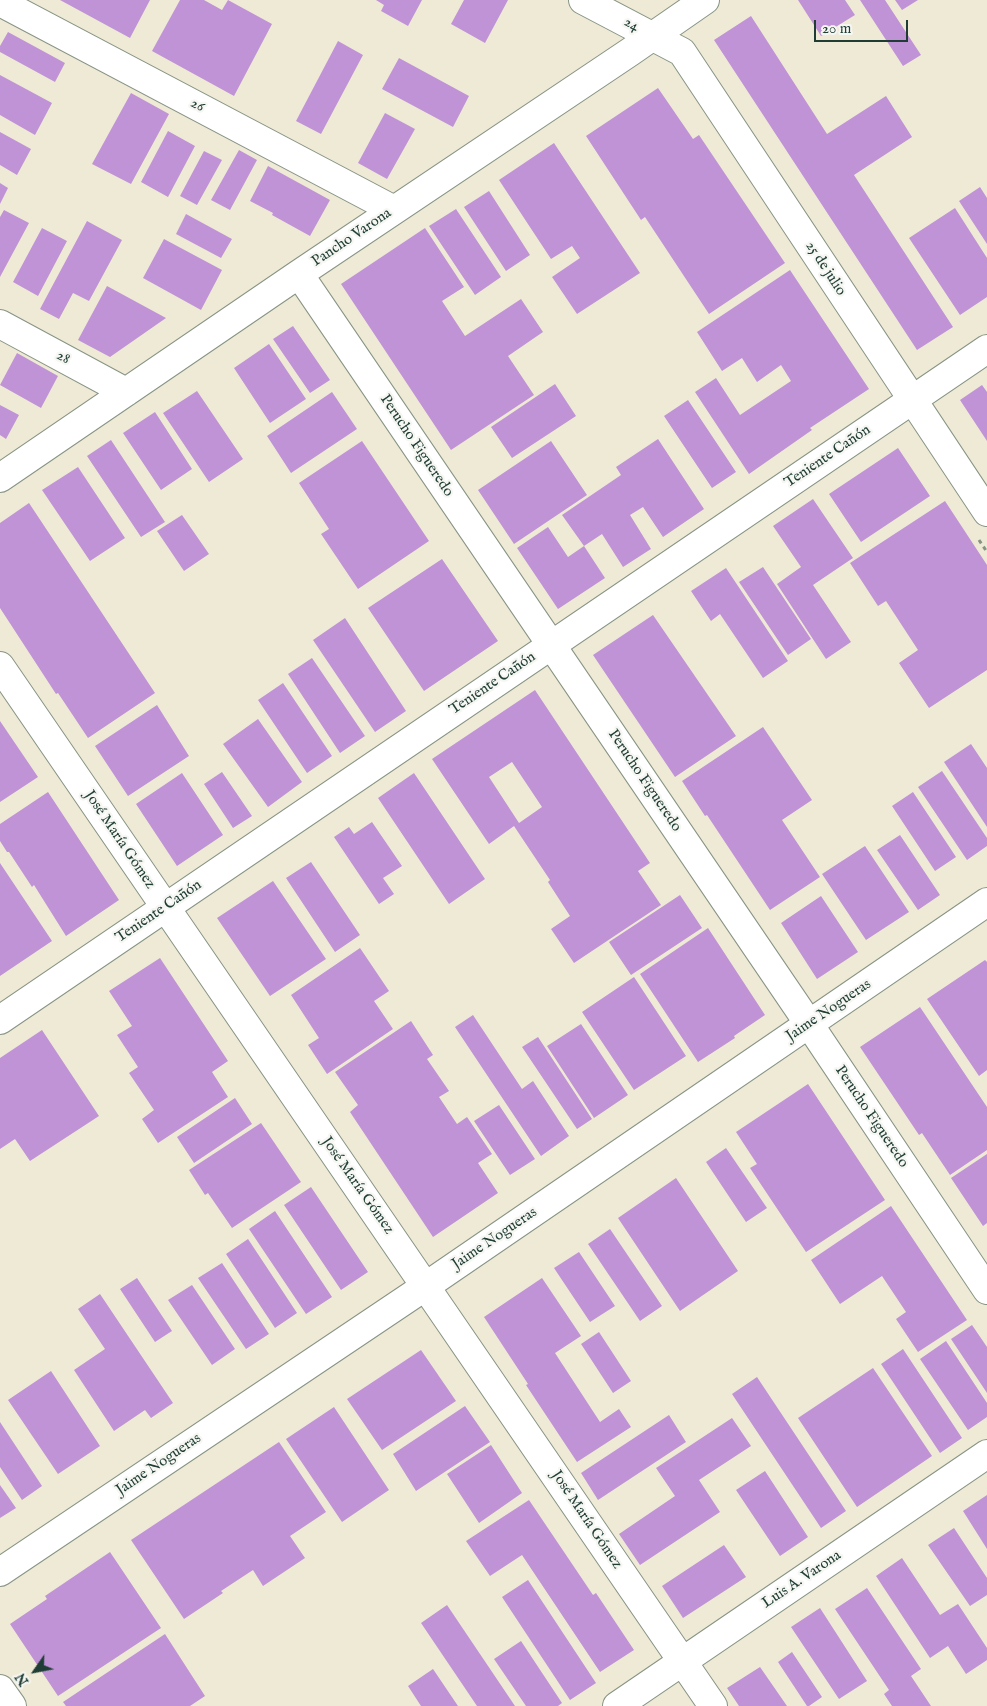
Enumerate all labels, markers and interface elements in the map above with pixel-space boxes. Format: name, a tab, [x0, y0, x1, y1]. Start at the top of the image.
scale bar	[817, 10, 911, 42]
street label: 24	[620, 14, 642, 36]
text: 20 m	[822, 19, 851, 38]
street label: 26	[187, 95, 207, 117]
street label: Pancho Varona	[309, 205, 395, 271]
street label: 25 de julio	[801, 238, 849, 300]
street label: 28	[53, 347, 73, 369]
street label: Perucho Figueredo	[375, 392, 457, 500]
street label: Teniente Cañón	[782, 422, 874, 492]
street label: Teniente Cañón	[447, 649, 539, 719]
street label: Perucho Figueredo	[603, 727, 685, 835]
street label: José María Gómez	[80, 788, 158, 892]
street label: Teniente Cañón	[113, 877, 205, 947]
street label: Jaime Nogueras	[783, 976, 875, 1046]
street label: Perucho Figueredo	[830, 1063, 912, 1171]
street label: José María Gómez	[317, 1134, 397, 1238]
street label: Jaime Nogueras	[449, 1204, 541, 1274]
street label: Jaime Nogueras	[113, 1430, 205, 1500]
street label: José María Gómez	[547, 1468, 625, 1572]
street label: Luis A. Varona	[759, 1547, 845, 1613]
north arrow	[10, 1646, 60, 1696]
text: N	[12, 1669, 33, 1689]

